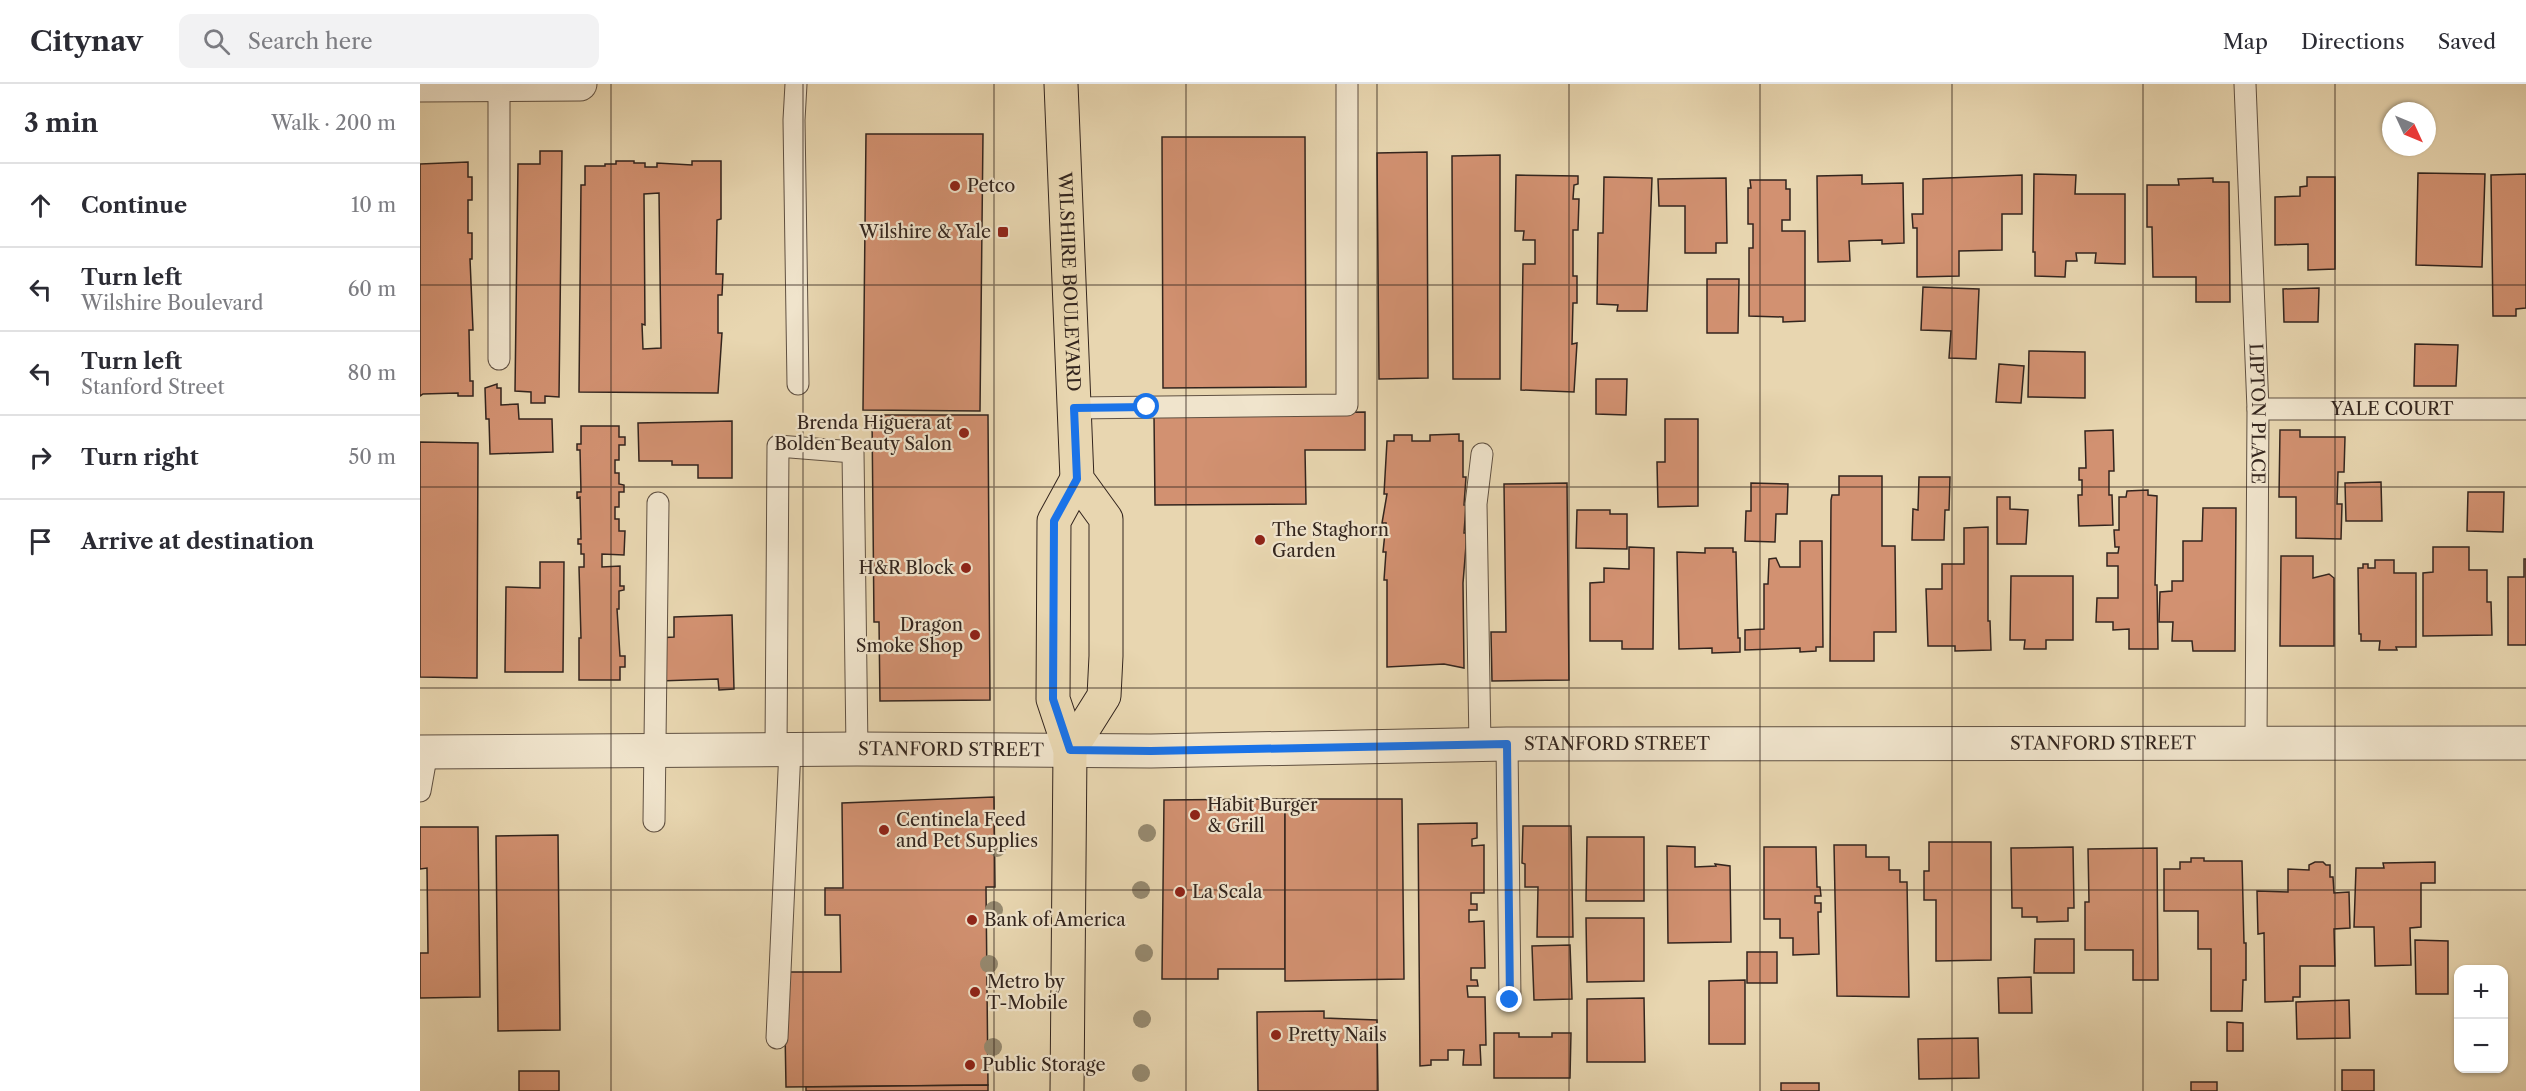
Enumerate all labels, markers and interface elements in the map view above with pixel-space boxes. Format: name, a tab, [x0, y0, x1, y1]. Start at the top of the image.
search box	[179, 14, 599, 68]
text: Citynav	[30, 24, 143, 58]
icon: search	[200, 25, 233, 58]
text: Search here	[248, 28, 372, 55]
text: Map	[2223, 29, 2268, 54]
text: Directions	[2301, 29, 2405, 54]
text: Saved	[2438, 29, 2496, 54]
north arrow	[2382, 102, 2436, 156]
text: 3 min	[24, 107, 98, 139]
text: Walk · 200 m	[271, 111, 396, 135]
street label: WILSHIRE BOULEVARD	[1054, 171, 1084, 392]
place label: Petco	[967, 175, 1015, 197]
marker: Petco	[948, 179, 962, 193]
icon: ahead	[24, 189, 57, 222]
text: Continue	[81, 192, 187, 219]
text: 10 m	[351, 193, 396, 217]
place label: Wilshire & Yale	[858, 221, 991, 243]
marker: Wilshire & Yale	[996, 225, 1010, 239]
text: Turn left	[81, 264, 182, 291]
icon: left	[24, 273, 57, 306]
text: 60 m	[348, 277, 396, 301]
text: Wilshire Boulevard	[81, 291, 263, 315]
street label: LIPTON PLACE	[2244, 343, 2269, 484]
text: Turn left	[81, 348, 182, 375]
icon: left	[24, 357, 57, 390]
text: 80 m	[348, 361, 396, 385]
text: Stanford Street	[81, 375, 225, 399]
route start	[1133, 393, 1159, 419]
street label: YALE COURT	[2330, 398, 2454, 420]
place label: Brenda Higuera at Bolden Beauty Salon	[774, 412, 953, 455]
marker: Brenda Higuera at Bolden Beauty Salon	[957, 426, 971, 440]
icon: right	[24, 441, 57, 474]
text: Turn right	[81, 444, 199, 471]
text: 50 m	[349, 445, 396, 469]
place label: The Staghorn Garden	[1272, 519, 1389, 562]
icon: arrive	[24, 525, 57, 558]
text: Arrive at destination	[81, 528, 314, 555]
marker: The Staghorn Garden	[1253, 533, 1267, 547]
place label: H&R Block	[858, 557, 956, 579]
marker: H&R Block	[959, 561, 973, 575]
place label: Dragon Smoke Shop	[856, 614, 963, 657]
marker: Dragon Smoke Shop	[968, 628, 982, 642]
street label: STANFORD STREET	[2010, 732, 2196, 755]
street label: STANFORD STREET	[1524, 733, 1710, 755]
street label: STANFORD STREET	[858, 738, 1045, 761]
place label: Habit Burger & Grill	[1207, 794, 1318, 837]
marker: Habit Burger & Grill	[1188, 808, 1202, 822]
place label: Centinela Feed and Pet Supplies	[896, 809, 1038, 852]
marker: Centinela Feed and Pet Supplies	[877, 823, 891, 837]
place label: La Scala	[1192, 881, 1263, 903]
marker: La Scala	[1173, 885, 1187, 899]
place label: Bank of America	[984, 909, 1126, 931]
marker: Bank of America	[965, 913, 979, 927]
map controls	[2454, 965, 2508, 1073]
button: +	[2454, 965, 2508, 1019]
place label: Metro by T-Mobile	[987, 971, 1068, 1014]
marker: Metro by T-Mobile	[968, 985, 982, 999]
route end	[1496, 986, 1522, 1012]
button: −	[2454, 1019, 2508, 1073]
place label: Pretty Nails	[1288, 1024, 1387, 1046]
marker: Pretty Nails	[1269, 1028, 1283, 1042]
place label: Public Storage	[982, 1054, 1106, 1076]
marker: Public Storage	[963, 1058, 977, 1072]

